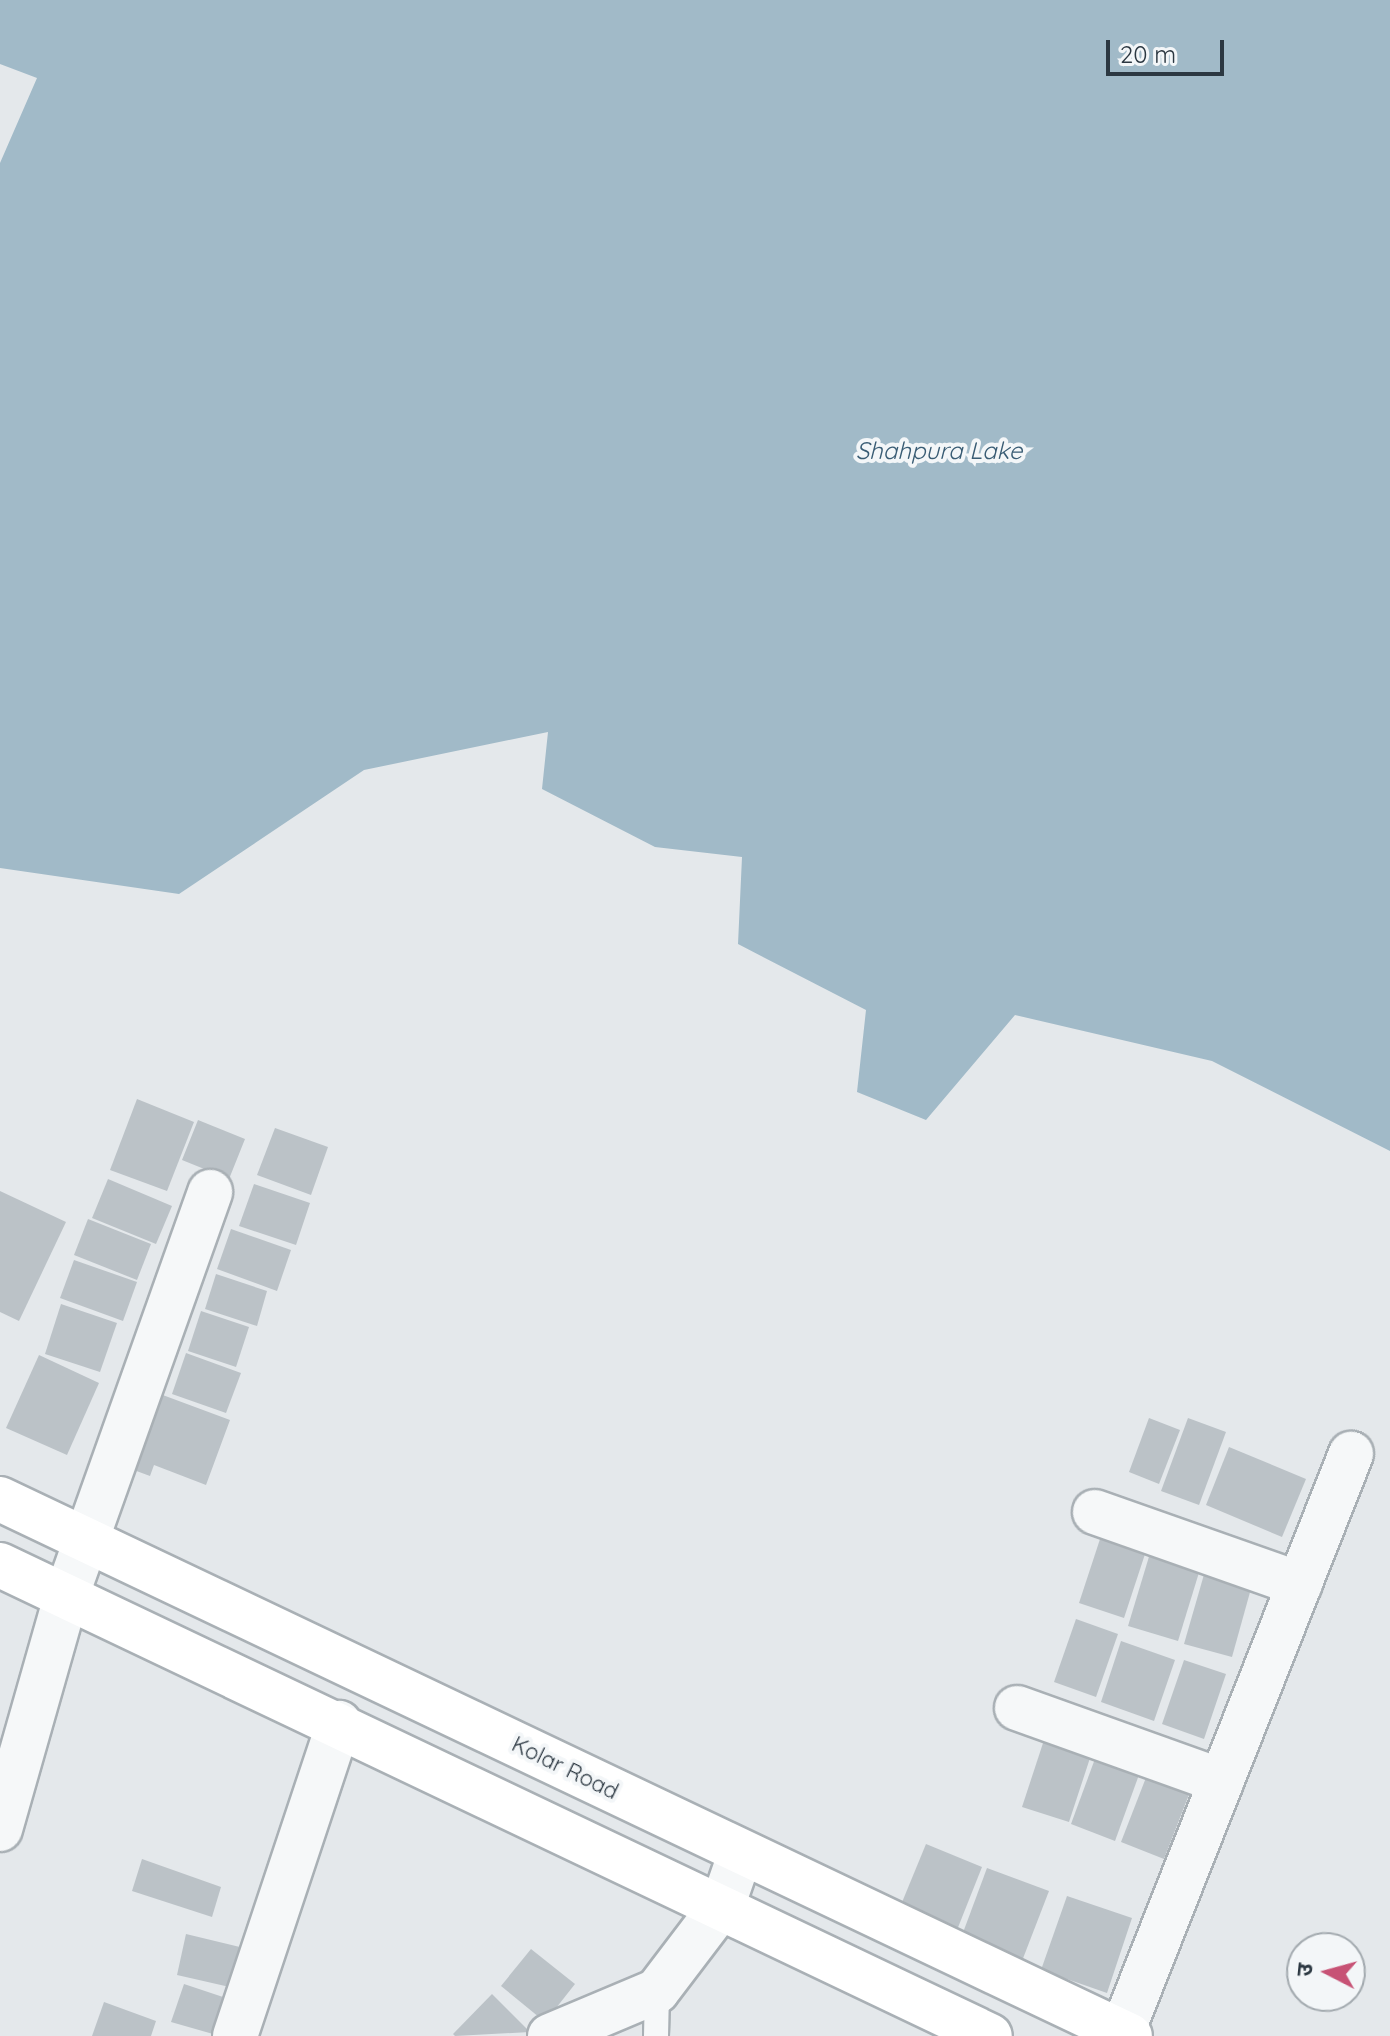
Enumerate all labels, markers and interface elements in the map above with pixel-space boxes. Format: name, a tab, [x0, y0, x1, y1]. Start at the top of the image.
scale bar	[1110, 24, 1228, 74]
text: 20 m	[1120, 39, 1176, 69]
water label: Shahpura Lake	[856, 437, 1022, 465]
street label: Kolar Road	[507, 1731, 623, 1805]
north arrow	[1286, 1932, 1366, 2012]
text: उ	[1290, 1962, 1319, 1978]

